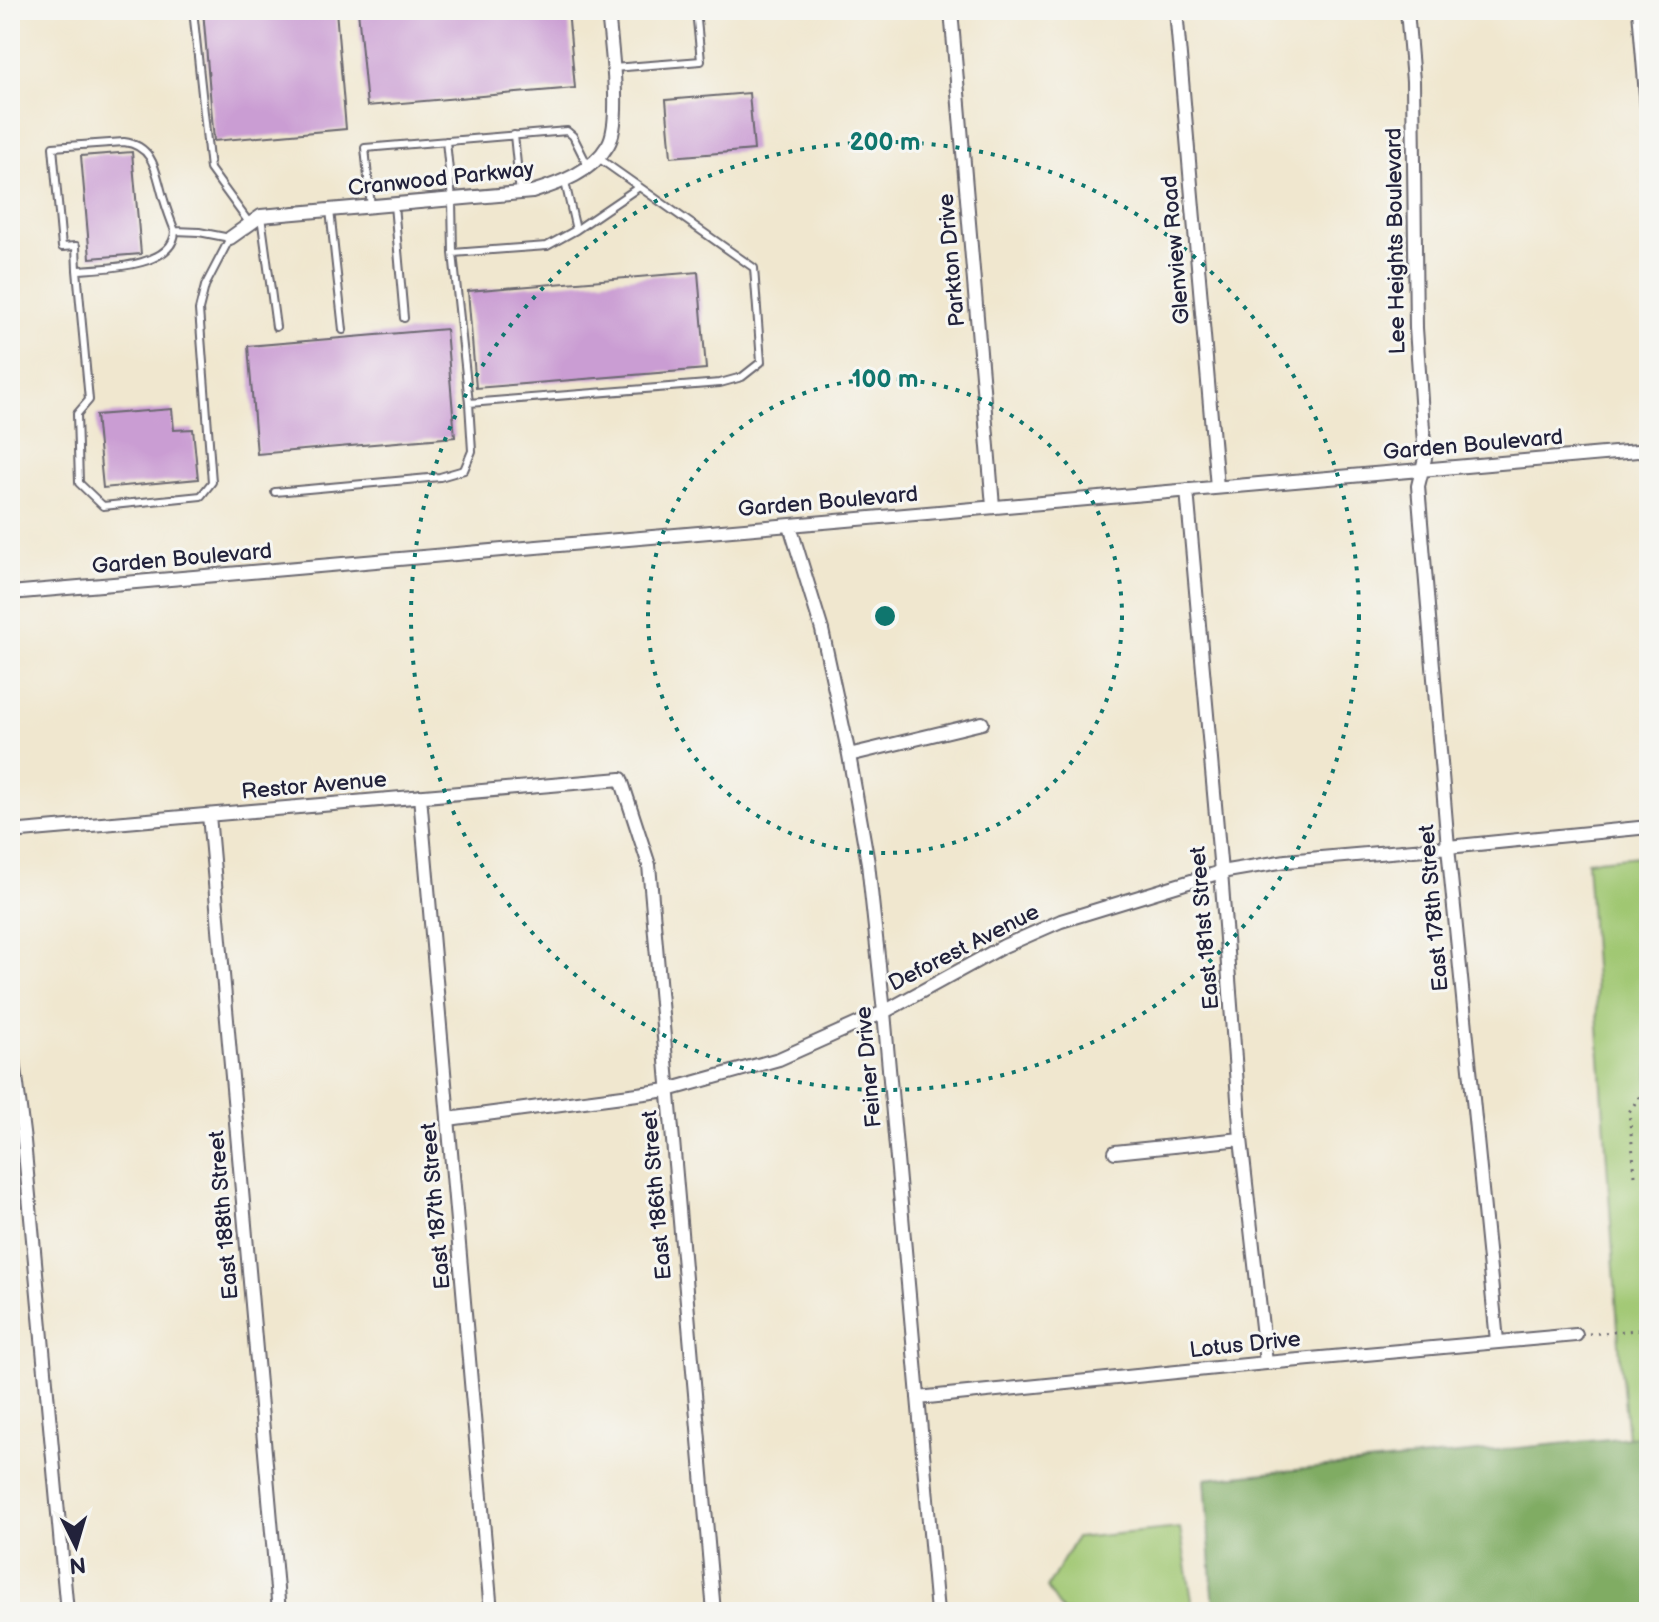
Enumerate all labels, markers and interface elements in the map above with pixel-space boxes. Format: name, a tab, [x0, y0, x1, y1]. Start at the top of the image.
street label: Lee Heights Boulevard	[1381, 127, 1411, 355]
text: 200 m	[850, 128, 920, 157]
street label: Cranwood Parkway	[347, 156, 536, 202]
street label: Glenview Road	[1156, 174, 1196, 326]
street label: Parkton Drive	[933, 192, 971, 328]
text: 100 m	[852, 365, 918, 394]
street label: Garden Boulevard	[1382, 424, 1564, 466]
street label: Garden Boulevard	[737, 481, 919, 523]
street label: Garden Boulevard	[91, 538, 273, 580]
centre of rings	[871, 602, 899, 630]
street label: Restor Avenue	[240, 766, 388, 806]
street label: East 178th Street	[1413, 823, 1455, 993]
street label: East 181st Street	[1184, 845, 1226, 1011]
street label: Deforest Avenue	[884, 898, 1044, 998]
street label: Feiner Drive	[850, 1005, 888, 1129]
street label: East 186th Street	[636, 1109, 678, 1281]
street label: East 187th Street	[415, 1121, 457, 1291]
street label: East 188th Street	[203, 1129, 245, 1301]
street label: Lotus Drive	[1188, 1326, 1302, 1364]
north arrow	[36, 1506, 116, 1586]
text: N	[68, 1550, 87, 1579]

